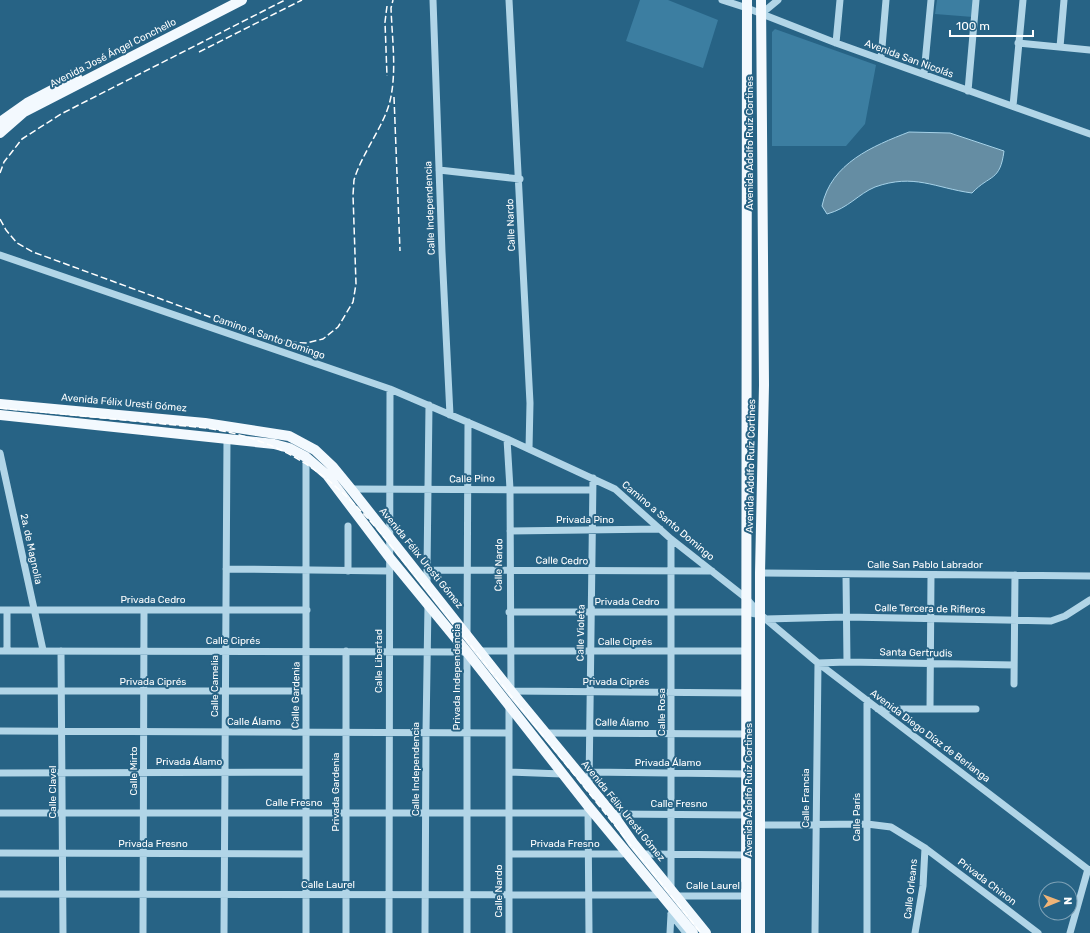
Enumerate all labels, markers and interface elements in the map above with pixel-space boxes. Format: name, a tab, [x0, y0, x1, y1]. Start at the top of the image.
scale bar	[950, 12, 1033, 38]
street label: Avenida José Ángel Conchello	[48, 16, 178, 90]
text: 100 m	[956, 19, 990, 33]
street label: Avenida San Nicolás	[863, 37, 955, 81]
street label: Avenida Adolfo Ruíz Cortines	[744, 76, 756, 210]
street label: Calle Independencia	[422, 161, 438, 255]
street label: Calle Nardo	[504, 198, 518, 252]
street label: Camino A Santo Domingo	[211, 312, 327, 362]
street label: Avenida Félix Uresti Gómez	[61, 392, 187, 414]
street label: Avenida Adolfo Ruíz Cortines	[744, 399, 758, 533]
street label: Calle Pino	[449, 473, 495, 485]
street label: Camino a Santo Domingo	[619, 479, 717, 563]
street label: Avenida Félix Uresti Gómez	[377, 505, 465, 611]
street label: 2a. de Magnolia	[18, 513, 44, 585]
street label: Privada Pino	[556, 514, 614, 526]
street label: Calle Nardo	[493, 538, 505, 592]
street label: Calle Cedro	[536, 555, 589, 567]
street label: Calle San Pablo Labrador	[867, 559, 983, 571]
street label: Privada Cedro	[120, 594, 186, 606]
street label: Privada Cedro	[594, 596, 660, 608]
street label: Calle Tercera de Rifleros	[874, 602, 986, 616]
street label: Calle Violeta	[575, 604, 587, 662]
street label: Privada Independencia	[451, 624, 463, 730]
street label: Calle Libertad	[373, 629, 385, 693]
street label: Calle Ciprés	[206, 635, 260, 647]
street label: Calle Ciprés	[598, 636, 652, 648]
street label: Santa Gertrudis	[879, 646, 953, 660]
street label: Calle Camelia	[209, 655, 221, 717]
street label: Calle Gardenia	[289, 662, 303, 728]
street label: Privada Ciprés	[120, 676, 186, 688]
street label: Privada Ciprés	[583, 676, 649, 688]
street label: Avenida Diego Díaz de Berlanga	[868, 687, 992, 785]
street label: Calle Rosa	[656, 688, 668, 736]
street label: Calle Álamo	[227, 716, 281, 728]
street label: Calle Álamo	[595, 717, 649, 729]
street label: Calle Independencia	[410, 722, 422, 816]
street label: Avenida Adolfo Ruíz Cortines	[743, 723, 755, 857]
street label: Calle Mirto	[128, 746, 140, 795]
street label: Privada Gardenia	[330, 753, 342, 832]
street label: Privada Álamo	[156, 756, 222, 768]
street label: Privada Álamo	[635, 757, 701, 769]
street label: Avenida Félix Uresti Gómez	[579, 758, 667, 864]
street label: Calle Clavel	[47, 766, 59, 818]
street label: Calle Francia	[800, 768, 812, 828]
street label: Calle París	[851, 793, 863, 841]
street label: Calle Fresno	[266, 797, 323, 809]
street label: Calle Fresno	[651, 798, 708, 810]
street label: Privada Fresno	[118, 838, 188, 850]
street label: Privada Fresno	[530, 838, 600, 850]
street label: Privada Chinon	[955, 856, 1019, 908]
street label: Calle Orleans	[902, 858, 920, 920]
street label: Calle Nardo	[493, 864, 505, 917]
street label: Calle Laurel	[301, 879, 355, 891]
street label: Calle Laurel	[686, 880, 740, 892]
north arrow	[1038, 881, 1078, 921]
text: N	[1061, 897, 1074, 905]

